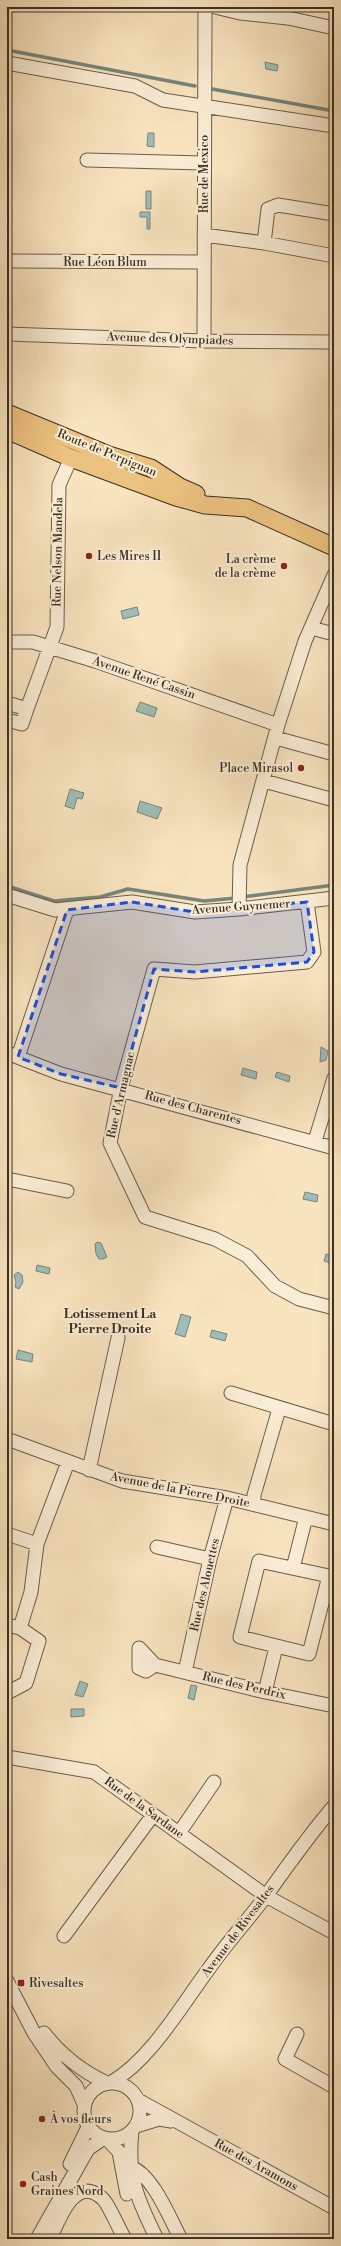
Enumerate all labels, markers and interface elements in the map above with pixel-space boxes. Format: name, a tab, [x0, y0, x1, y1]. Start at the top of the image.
street label: Rue de Mexico	[197, 135, 212, 213]
street label: Rue Léon Blum	[63, 255, 147, 270]
street label: Avenue des Olympiades	[105, 329, 234, 349]
street label: Route de Perpignan	[55, 426, 159, 480]
street label: Rue Nelson Mandela	[50, 496, 66, 607]
place label: Les Mires II	[97, 549, 162, 564]
marker: Les Mires II	[84, 551, 94, 561]
place label: La crème de la crème	[215, 552, 276, 581]
marker: La crème de la crème	[279, 561, 289, 571]
street label: Avenue René Cassin	[90, 653, 197, 703]
place label: Place Mirasol	[219, 761, 293, 776]
marker: Place Mirasol	[296, 763, 306, 773]
street label: Avenue Guynemer	[190, 896, 291, 918]
street label: Rue d'Armagnac	[104, 1050, 138, 1140]
street label: Rue des Charentes	[143, 1088, 243, 1128]
district label: Lotissement La Pierre Droite	[64, 1306, 157, 1337]
street label: Avenue de la Pierre Droite	[108, 1469, 251, 1511]
street label: Rue des Alouettes	[187, 1537, 223, 1633]
street label: Rue des Perdrix	[201, 1669, 288, 1703]
street label: Rue de la Sardane	[101, 1774, 187, 1842]
street label: Avenue de Rivesaltes	[198, 1882, 278, 1981]
place label: Rivesaltes	[29, 1976, 83, 1991]
marker: Rivesaltes	[16, 1978, 26, 1988]
place label: À vos fleurs	[49, 2110, 111, 2127]
marker: À vos fleurs	[37, 2114, 47, 2124]
street label: Rue des Aramons	[212, 2136, 300, 2194]
place label: Cash Graines Nord	[31, 2170, 104, 2199]
marker: Cash Graines Nord	[18, 2179, 28, 2189]

